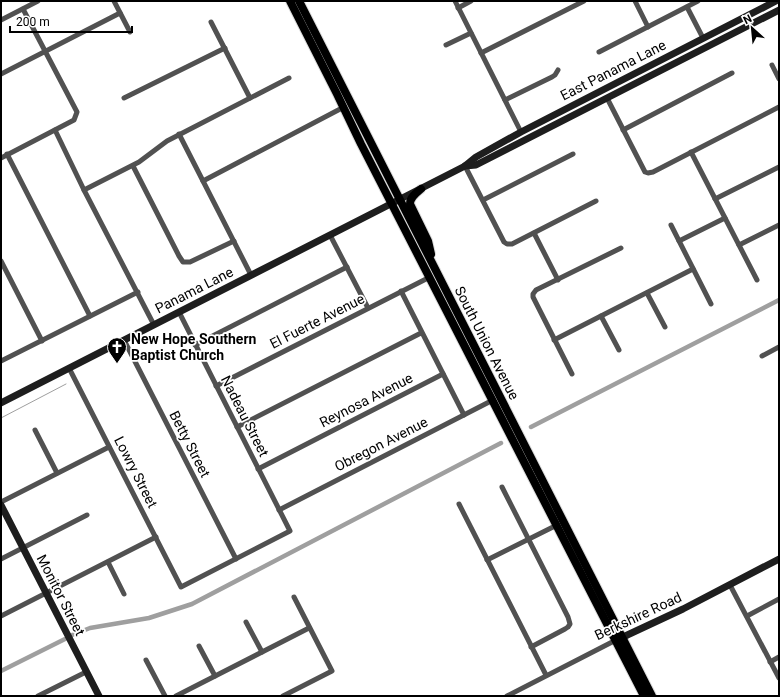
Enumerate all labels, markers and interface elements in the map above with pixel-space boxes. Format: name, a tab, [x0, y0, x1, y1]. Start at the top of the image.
scale bar	[10, 8, 132, 34]
north arrow	[732, 8, 772, 48]
text: N	[741, 12, 754, 27]
text: 200 m	[16, 15, 50, 29]
street label: East Panama Lane	[558, 36, 668, 104]
street label: Panama Lane	[152, 263, 236, 317]
street label: South Union Avenue	[452, 284, 522, 402]
street label: El Fuerte Avenue	[267, 290, 367, 352]
place label: New Hope Southern Baptist Church	[131, 331, 257, 363]
church icon: New Hope Southern Baptist Church	[106, 336, 128, 364]
street label: Reynosa Avenue	[317, 370, 415, 430]
street label: Nadeau Street	[218, 373, 272, 460]
street label: Betty Street	[166, 408, 214, 480]
street label: Obregon Avenue	[332, 414, 430, 474]
street label: Lowry Street	[111, 434, 161, 511]
street label: Monitor Street	[34, 552, 89, 639]
street label: Berkshire Road	[592, 589, 684, 643]

